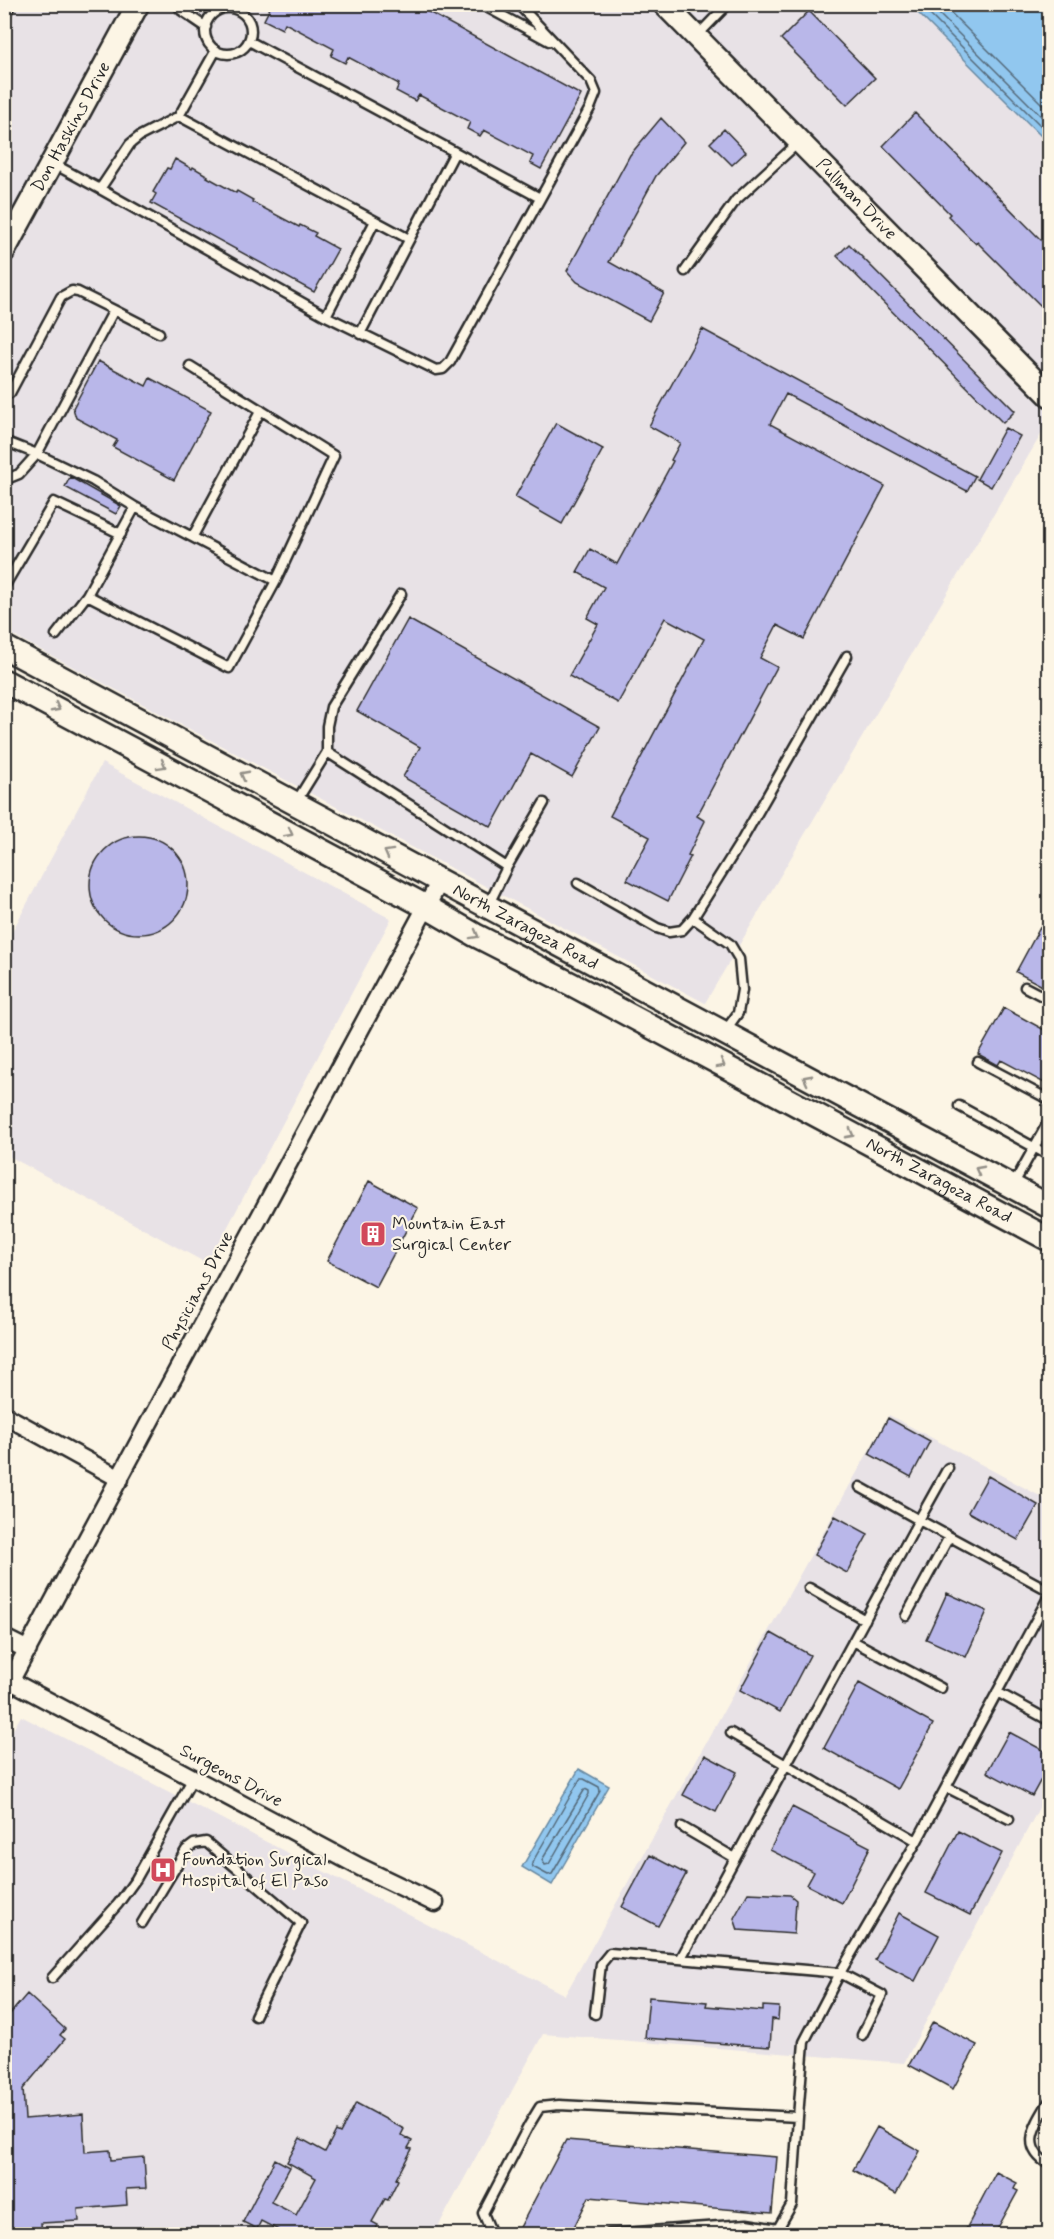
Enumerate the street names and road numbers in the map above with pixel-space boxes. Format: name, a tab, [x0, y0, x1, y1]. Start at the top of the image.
street label: Don Haskins Drive	[26, 57, 116, 197]
street label: Pullman Drive	[810, 153, 902, 245]
street label: North Zaragoza Road	[448, 878, 603, 976]
street label: North Zaragoza Road	[862, 1132, 1016, 1229]
street label: Physicians Drive	[156, 1227, 240, 1355]
street label: Surgeons Drive	[175, 1739, 287, 1814]

